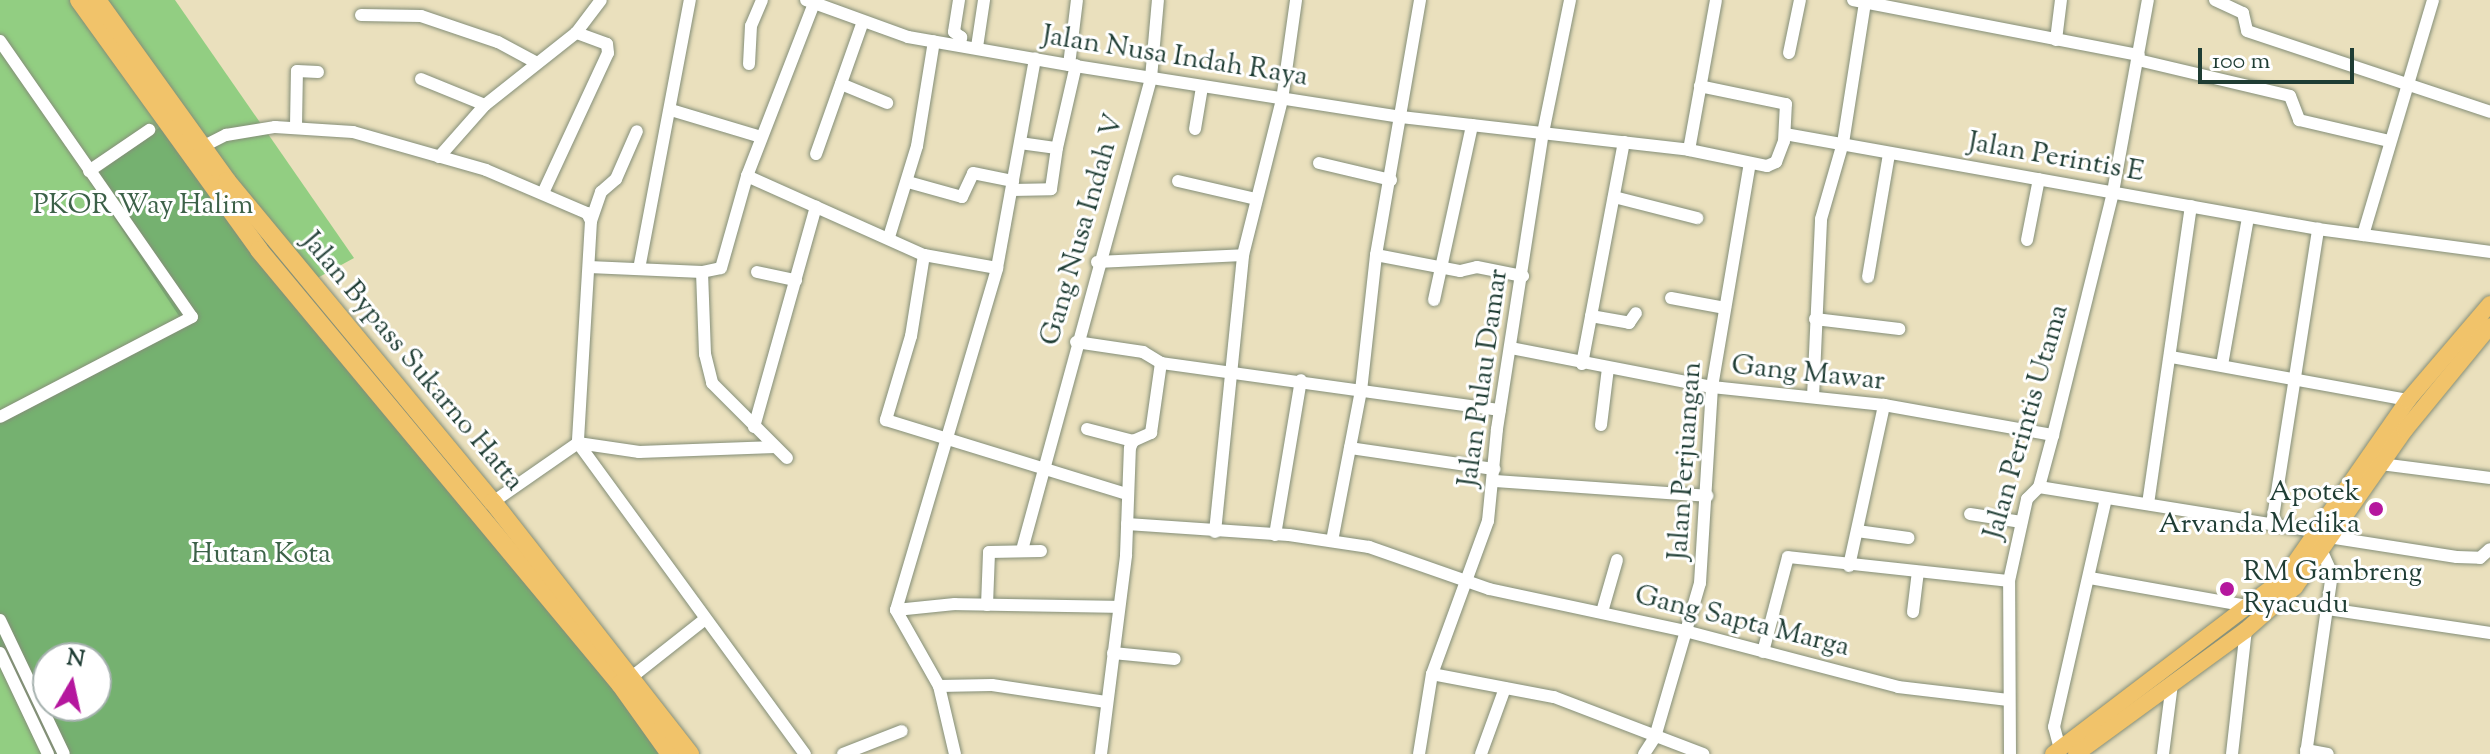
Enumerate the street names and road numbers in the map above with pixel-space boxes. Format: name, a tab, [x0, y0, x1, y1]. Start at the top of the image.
street label: Jalan Nusa Indah Raya	[1040, 19, 1310, 95]
street label: Gang Nusa Indah V	[1034, 110, 1132, 350]
street label: Jalan Perintis E	[1965, 126, 2147, 190]
street label: Jalan Bypass Sukarno Hatta	[294, 226, 530, 498]
street label: Jalan Pulau Damar	[1452, 267, 1516, 489]
street label: Jalan Perintis Utama	[1977, 301, 2077, 543]
street label: Gang Mawar	[1730, 349, 1886, 399]
street label: Jalan Perjuangan	[1662, 361, 1710, 561]
street label: Gang Sapta Marga	[1631, 579, 1853, 665]

